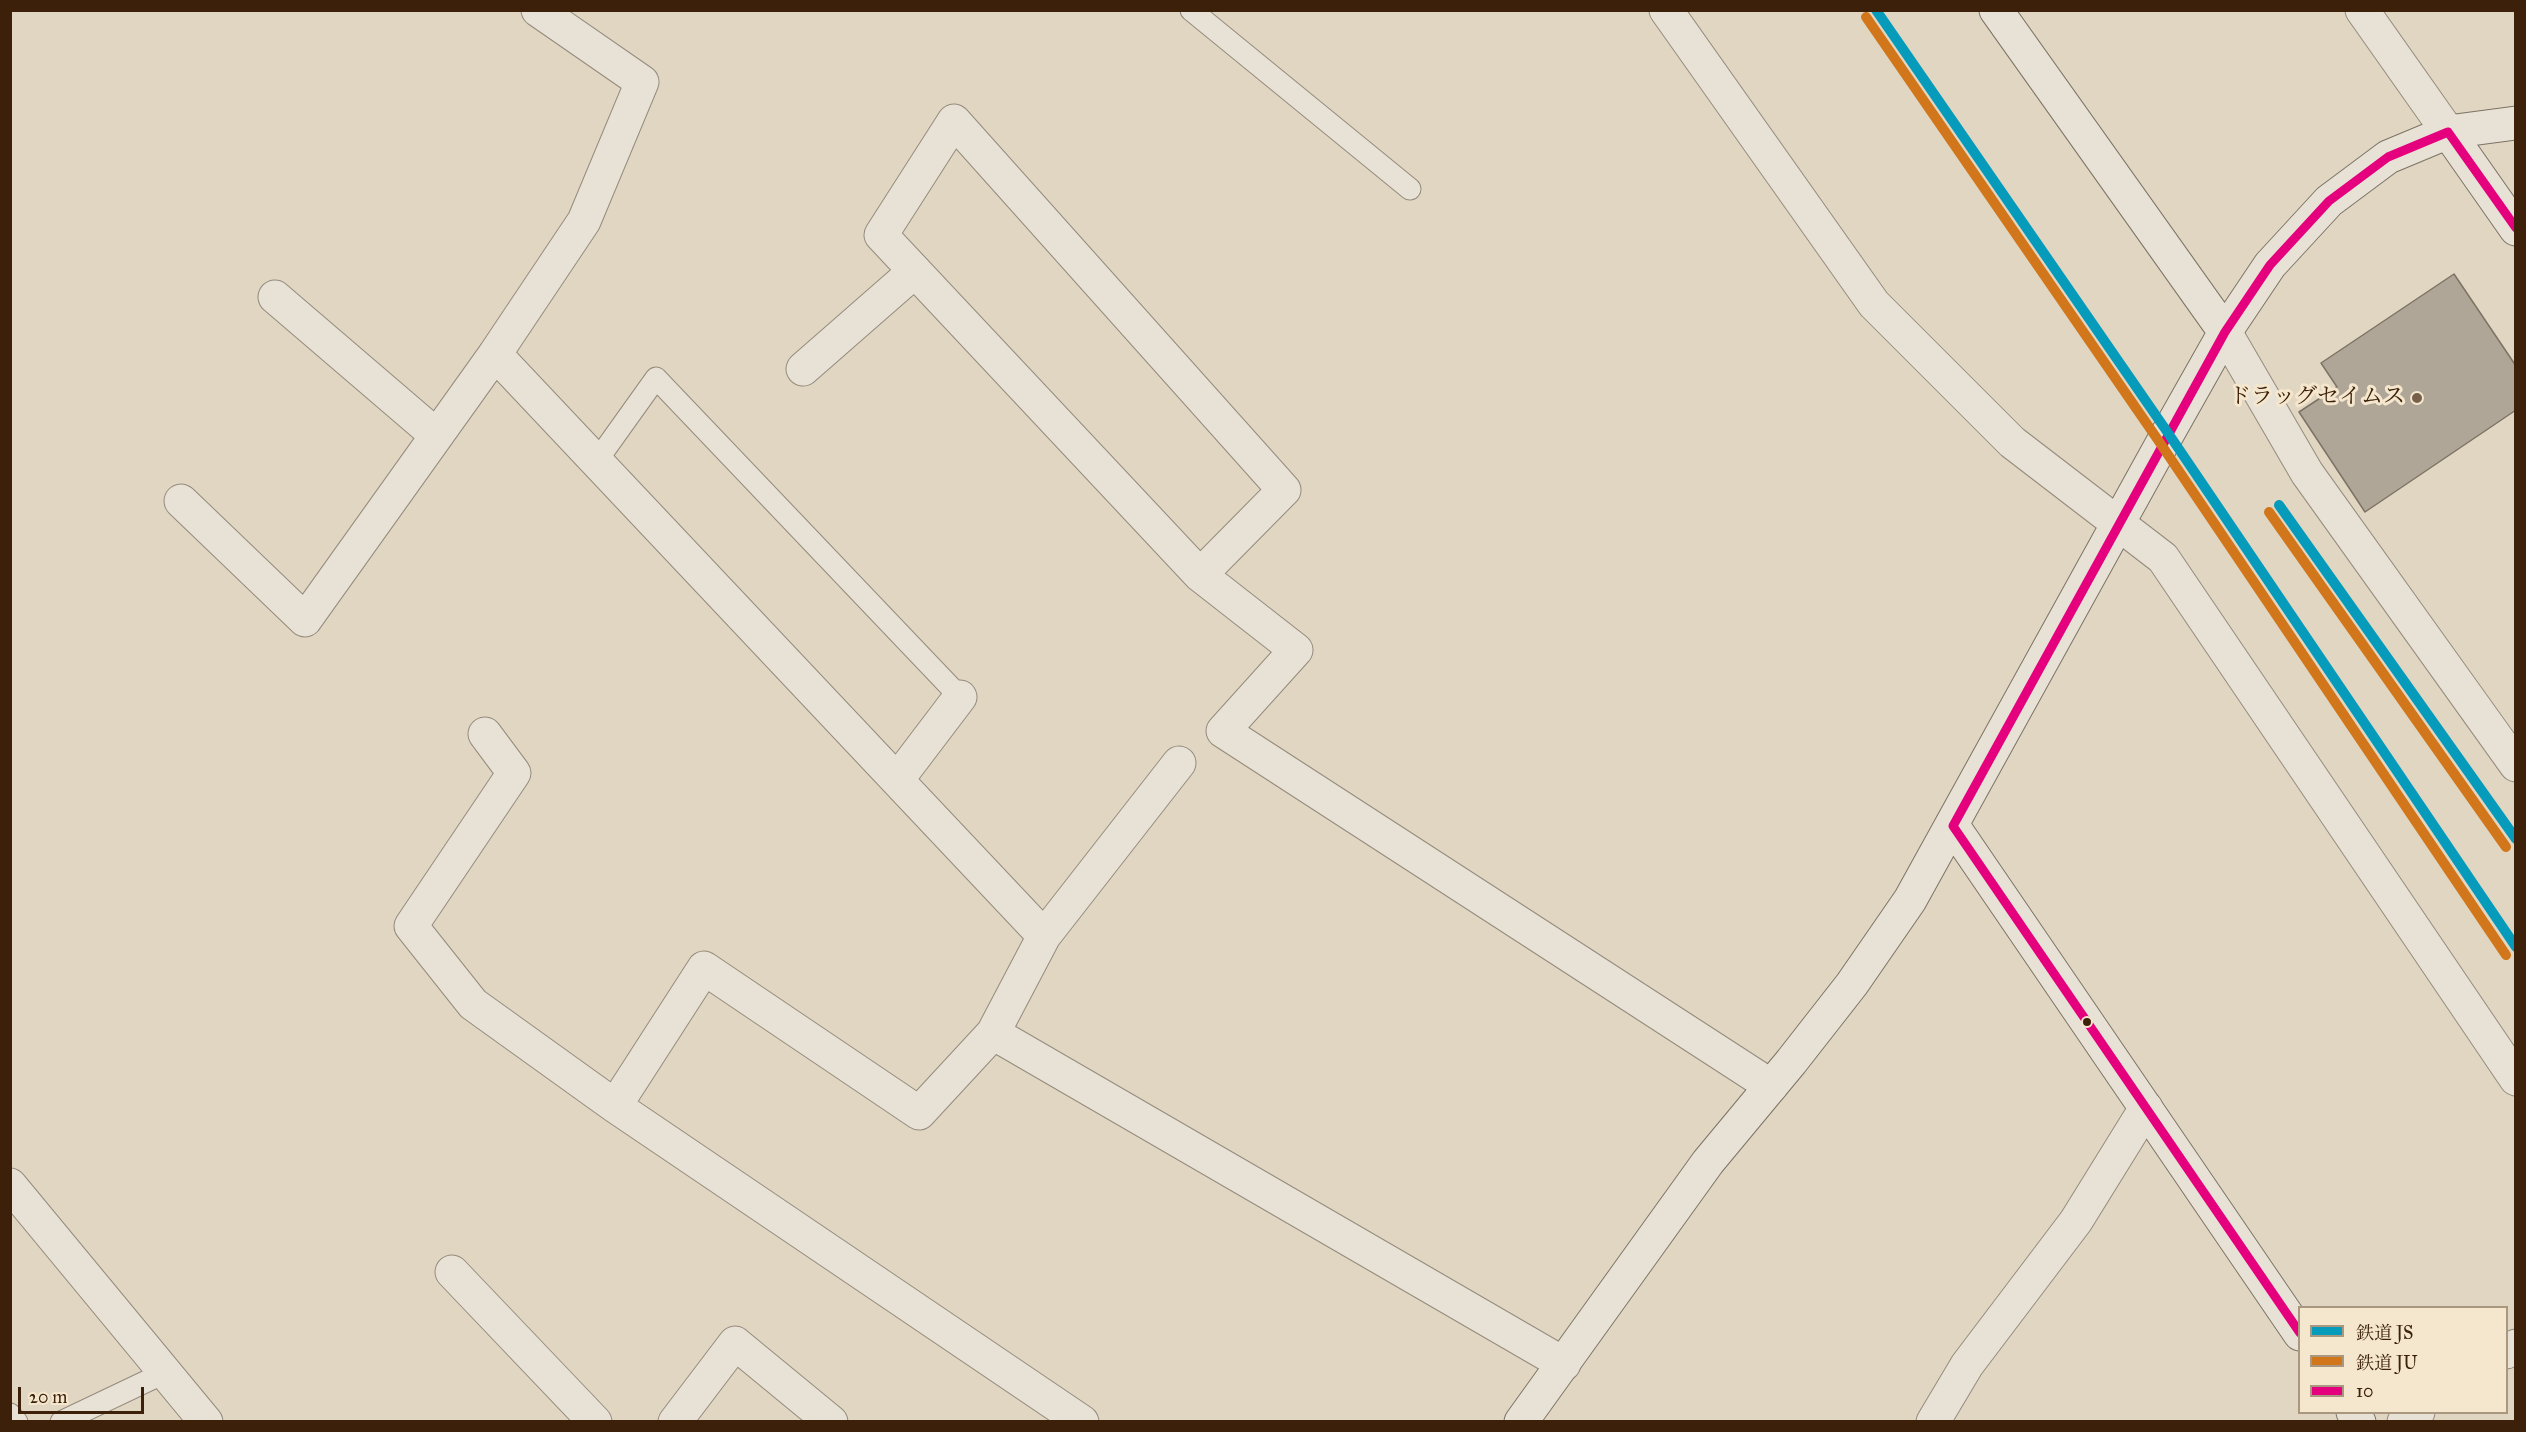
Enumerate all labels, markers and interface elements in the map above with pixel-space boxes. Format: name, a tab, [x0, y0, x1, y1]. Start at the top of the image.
place label: ドラッグセイムス	[2229, 385, 2405, 411]
marker: ドラッグセイムス	[2410, 391, 2424, 405]
unlabelled marker	[2081, 1016, 2093, 1028]
legend	[2298, 1306, 2508, 1414]
text: 鉄道 JS	[2356, 1322, 2413, 1344]
text: 鉄道 JU	[2356, 1352, 2417, 1374]
scale bar	[21, 1375, 147, 1413]
text: 10	[2356, 1380, 2374, 1402]
text: 20 m	[29, 1386, 67, 1408]

